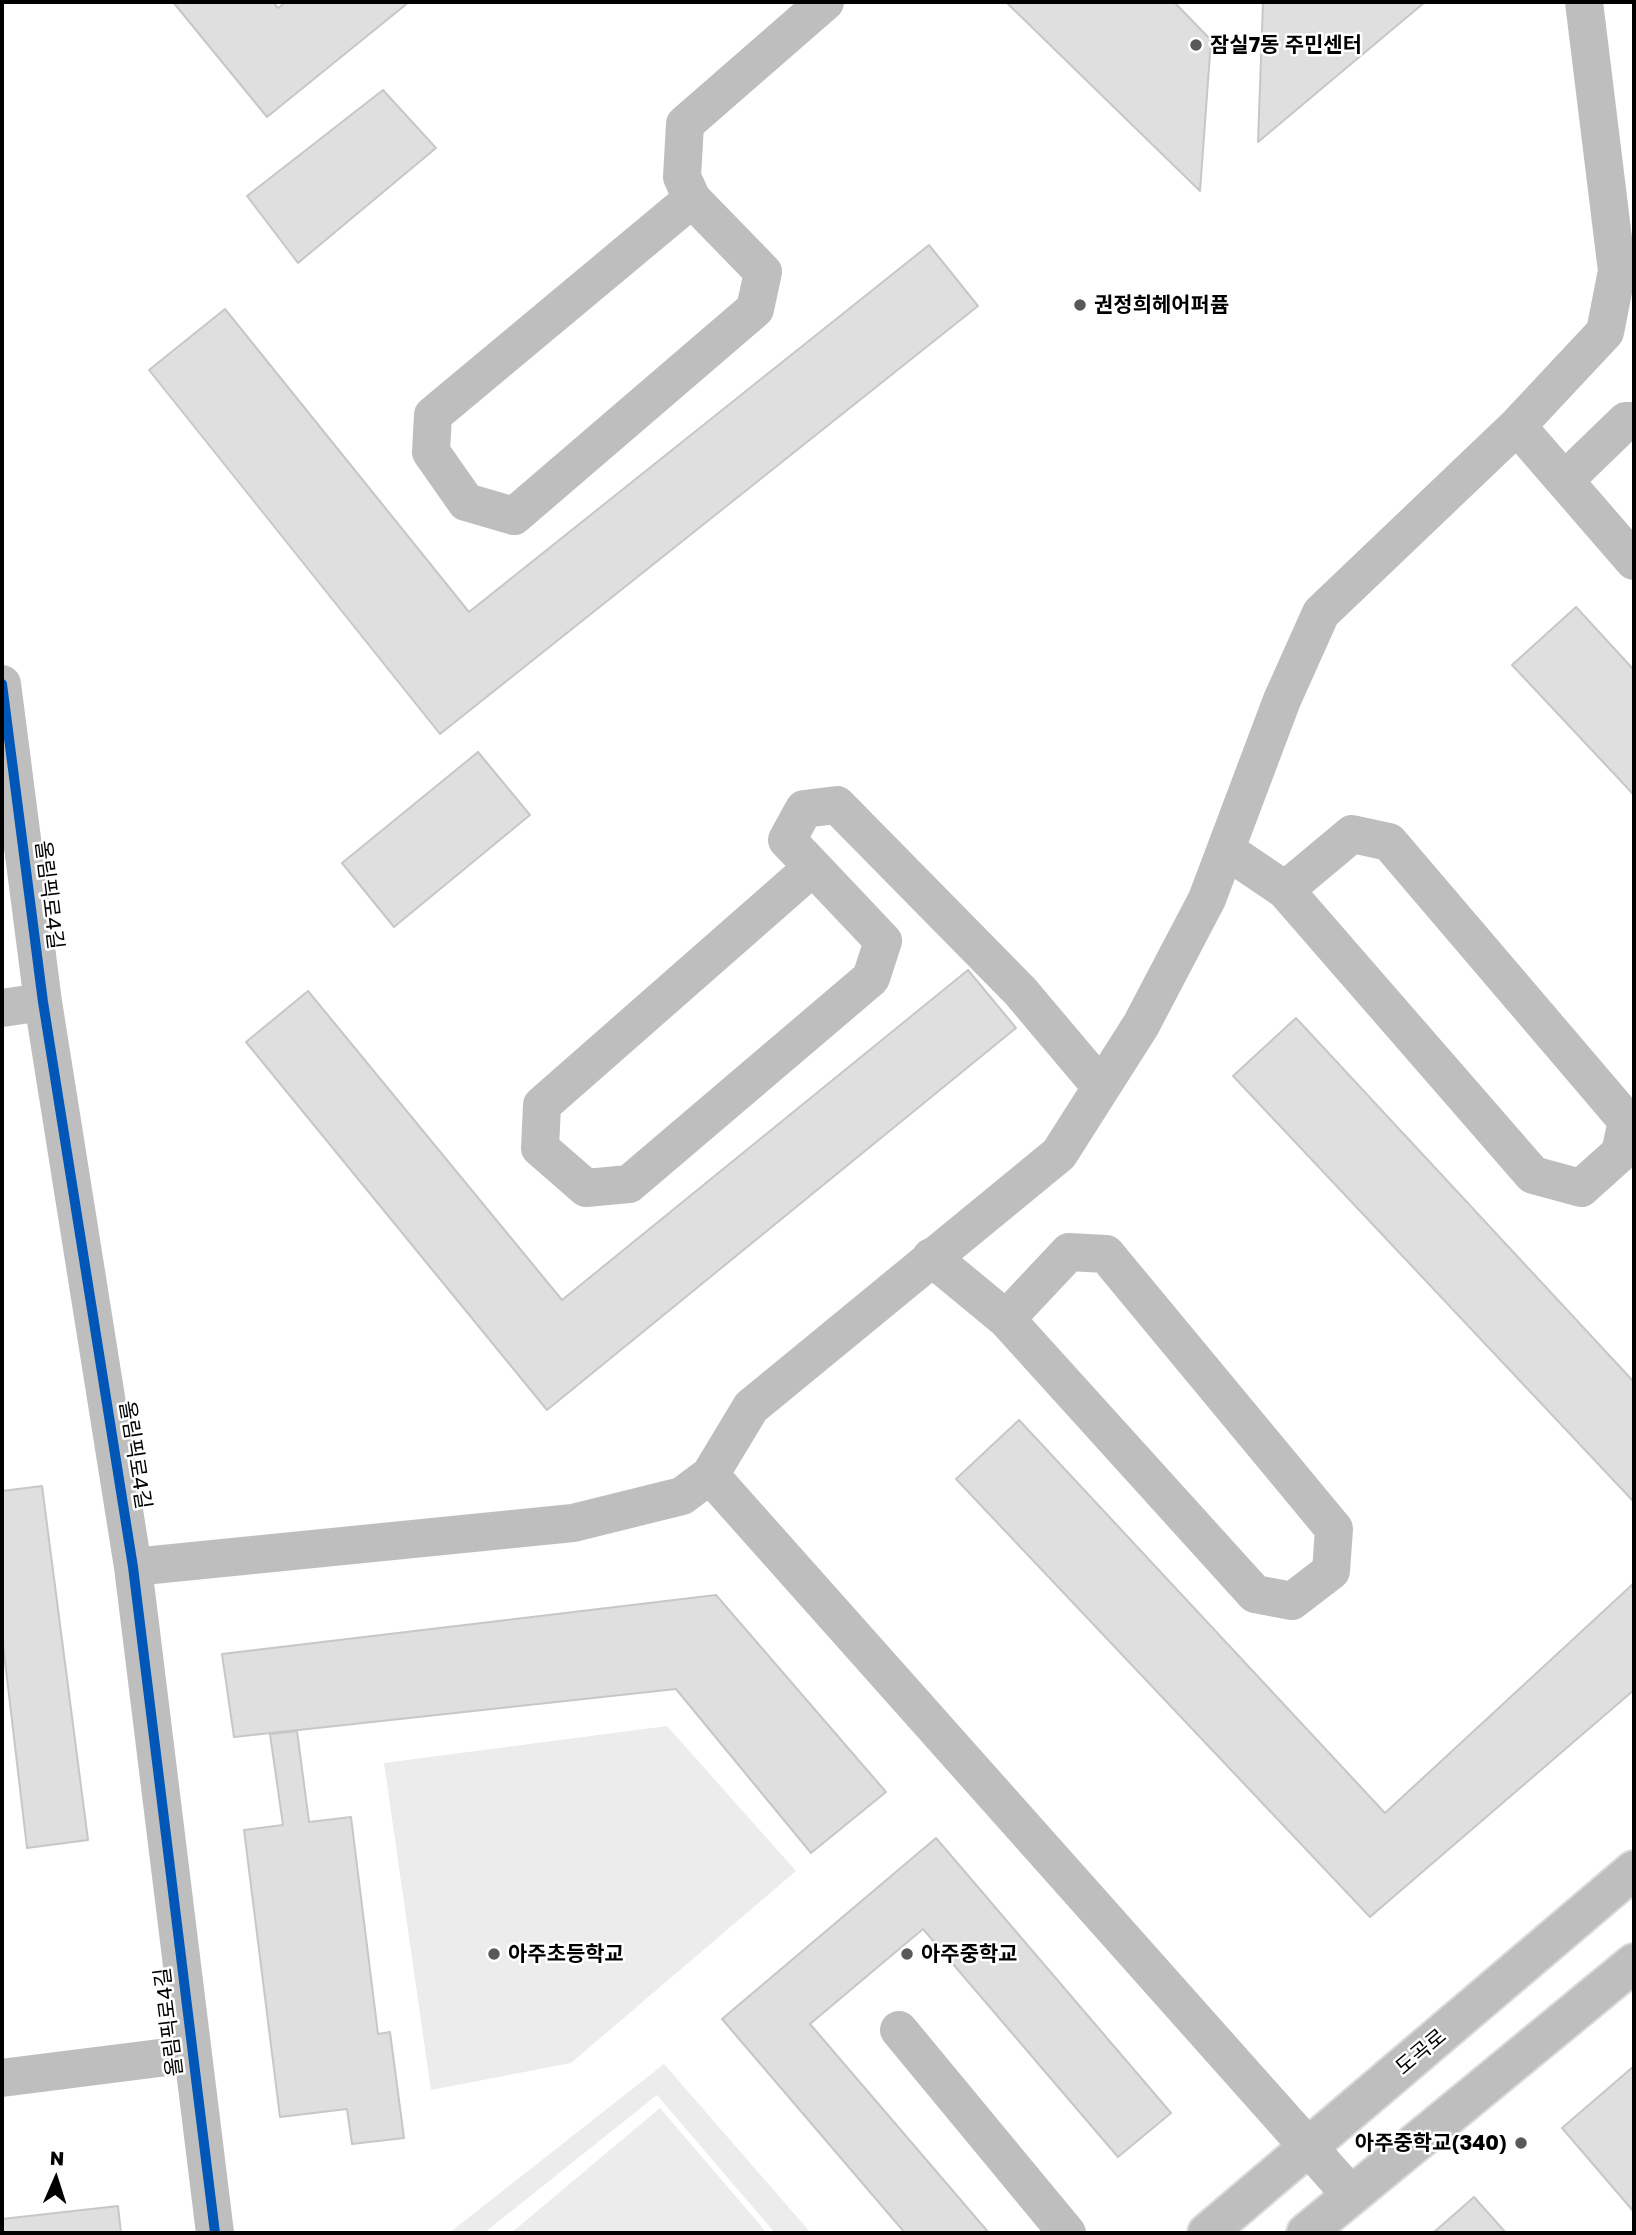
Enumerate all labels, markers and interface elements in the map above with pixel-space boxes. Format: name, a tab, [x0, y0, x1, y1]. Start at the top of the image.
place label: 잠실7동 주민센터	[1210, 32, 1362, 58]
marker: 잠실7동 주민센터	[1188, 37, 1204, 53]
place label: 권정희헤어퍼퓸	[1094, 292, 1229, 318]
marker: 권정희헤어퍼퓸	[1072, 297, 1088, 313]
street label: 올림픽로4길	[30, 839, 68, 951]
street label: 올림픽로4길	[114, 1399, 156, 1511]
place label: 아주초등학교	[508, 1941, 624, 1967]
place label: 아주중학교	[921, 1941, 1018, 1967]
marker: 아주초등학교	[486, 1946, 502, 1962]
marker: 아주중학교	[899, 1946, 915, 1962]
street label: 올림픽로4길	[150, 1966, 188, 2078]
street label: 도곡로	[1391, 2024, 1451, 2080]
place label: 아주중학교(340)	[1355, 2130, 1507, 2156]
marker: 아주중학교(340)	[1513, 2135, 1529, 2151]
north arrow	[21, 2144, 91, 2214]
text: N	[49, 2146, 65, 2169]

